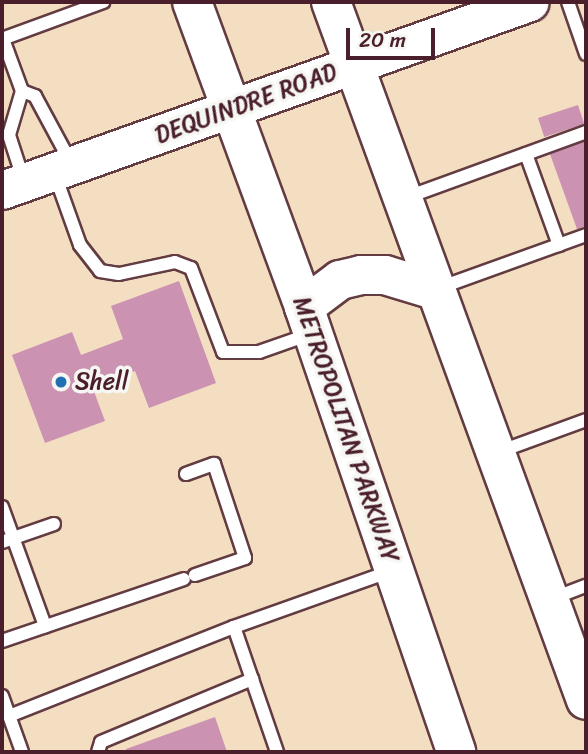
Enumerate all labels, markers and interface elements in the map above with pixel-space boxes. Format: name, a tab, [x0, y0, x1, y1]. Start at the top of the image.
scale bar	[350, 14, 439, 58]
text: 20 m	[359, 21, 406, 59]
street label: DEQUINDRE ROAD	[151, 58, 341, 150]
street label: METROPOLITAN PARKWAY	[287, 295, 405, 565]
place label: Shell	[75, 368, 129, 396]
marker: Shell	[53, 374, 69, 390]

